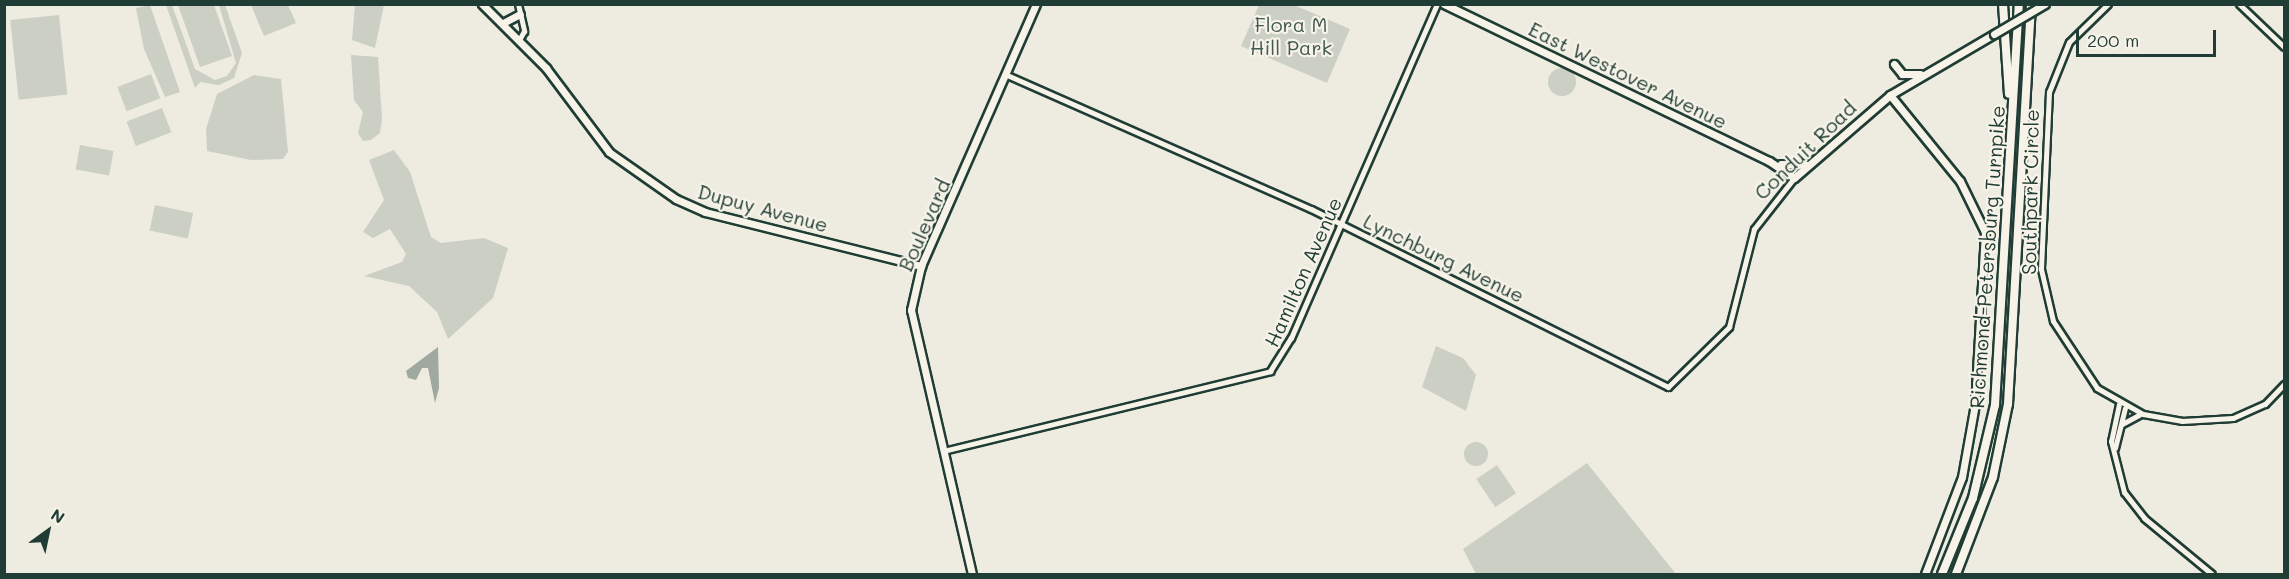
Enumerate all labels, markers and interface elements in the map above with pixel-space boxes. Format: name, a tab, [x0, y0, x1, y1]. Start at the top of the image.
park label: Flora M Hill Park	[1250, 12, 1332, 59]
street label: East Westover Avenue	[1525, 16, 1731, 134]
scale bar	[2079, 18, 2218, 56]
text: 200 m	[2087, 28, 2139, 52]
street label: Conduit Road	[1749, 96, 1861, 204]
street label: Richmond-Petersburg Turnpike	[1964, 105, 2010, 409]
street label: Southpark Circle	[2017, 109, 2043, 275]
street label: Boulevard	[893, 175, 955, 275]
street label: Dupuy Avenue	[695, 179, 831, 237]
street label: Hamilton Avenue	[1259, 194, 1347, 350]
street label: Lynchburg Avenue	[1360, 209, 1528, 307]
north arrow	[18, 501, 78, 561]
text: N	[47, 503, 69, 528]

